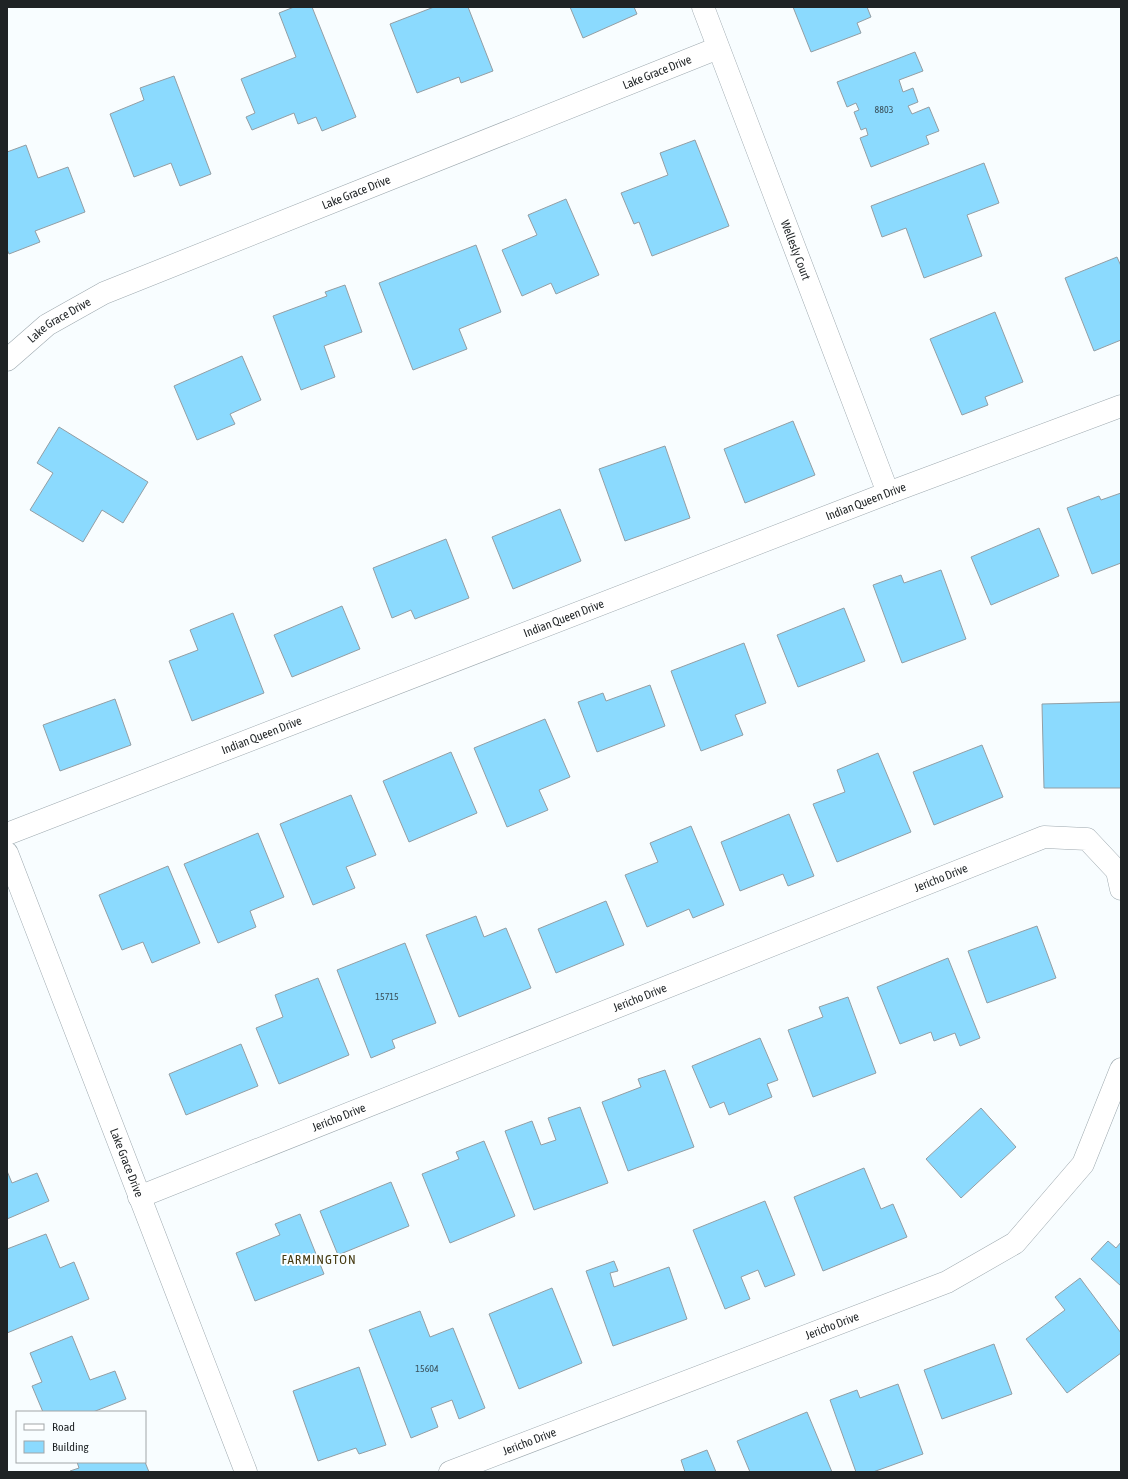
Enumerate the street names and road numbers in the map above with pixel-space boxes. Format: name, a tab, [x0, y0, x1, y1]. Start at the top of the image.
street label: Lake Grace Drive	[621, 52, 693, 92]
street label: Lake Grace Drive	[320, 172, 392, 212]
street label: Wellesly Court	[778, 218, 813, 282]
street label: Lake Grace Drive	[25, 295, 93, 346]
street label: Indian Queen Drive	[824, 480, 908, 523]
street label: Indian Queen Drive	[522, 597, 606, 640]
street label: Indian Queen Drive	[219, 714, 304, 757]
street label: Jericho Drive	[912, 861, 970, 895]
street label: Jericho Drive	[611, 981, 669, 1015]
street label: Jericho Drive	[310, 1101, 368, 1134]
street label: Lake Grace Drive	[107, 1126, 146, 1199]
street label: Jericho Drive	[803, 1309, 861, 1343]
street label: Jericho Drive	[501, 1425, 558, 1458]

